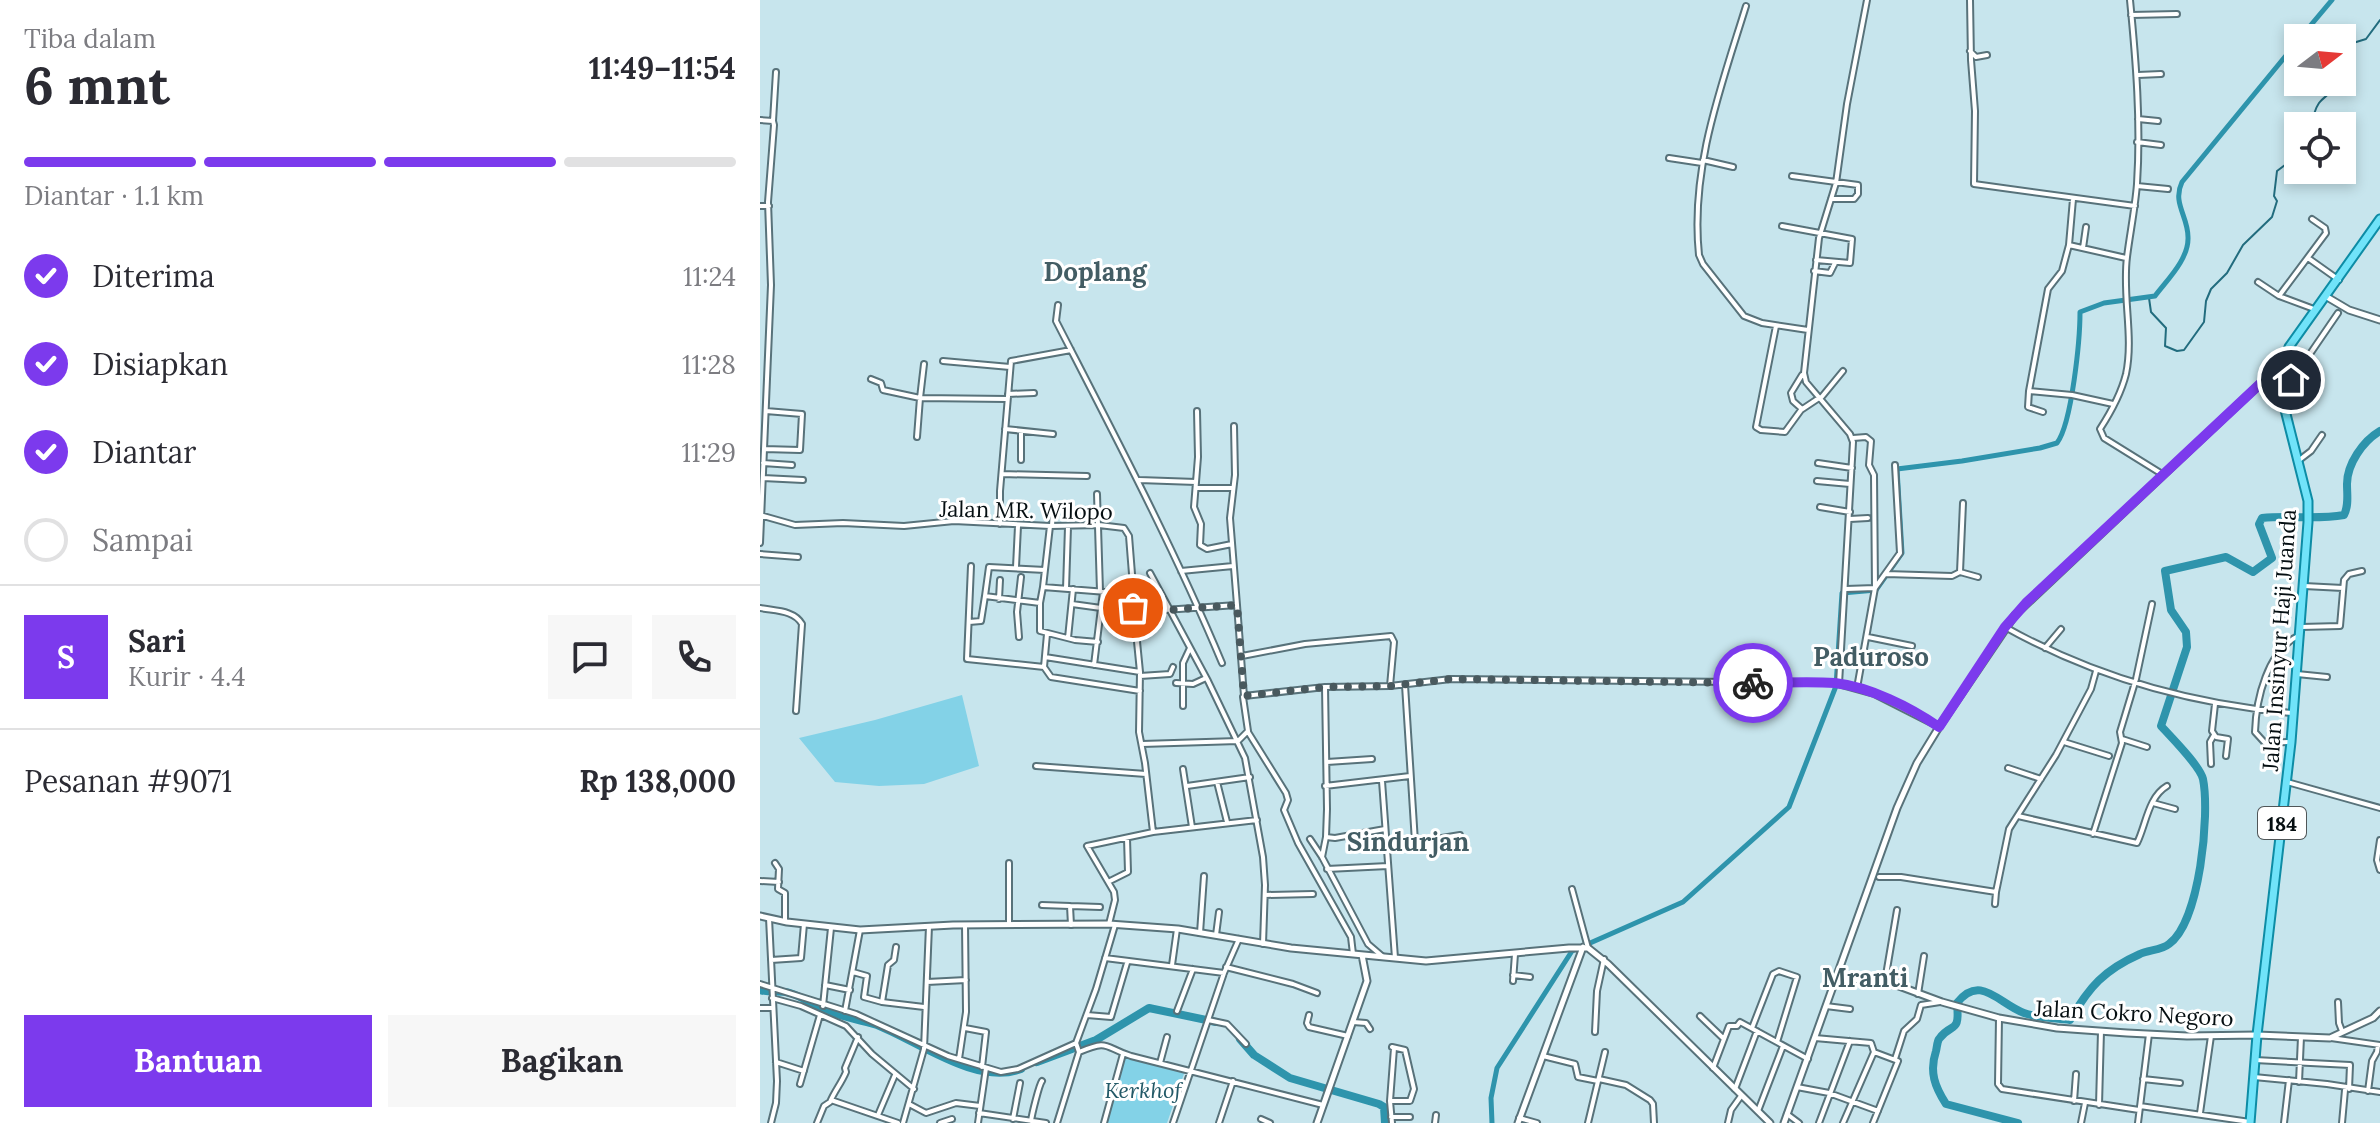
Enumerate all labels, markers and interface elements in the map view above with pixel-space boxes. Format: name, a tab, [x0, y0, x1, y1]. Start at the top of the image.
text: Tiba dalam	[24, 22, 156, 55]
north arrow	[2284, 24, 2356, 96]
map controls	[2284, 24, 2356, 184]
text: 11:49–11:54	[589, 49, 736, 87]
text: 6 mnt	[24, 52, 170, 118]
button: locate	[2284, 112, 2356, 184]
text: Diantar · 1.1 km	[24, 179, 204, 212]
icon: check	[24, 254, 68, 298]
district label: Doplang	[1044, 255, 1148, 288]
text: Diterima	[92, 257, 215, 295]
text: 11:24	[683, 260, 736, 293]
icon: check	[24, 342, 68, 386]
text: Disiapkan	[92, 345, 228, 383]
pin	[2257, 346, 2325, 414]
text: 11:28	[682, 348, 736, 381]
icon: home	[2269, 358, 2313, 402]
icon: check	[24, 430, 68, 474]
text: Diantar	[92, 433, 196, 471]
text: 11:29	[682, 436, 736, 469]
street label: Jalan MR. Wilopo	[938, 494, 1113, 526]
street label: Jalan Insinyur Haji Juanda	[2256, 508, 2302, 773]
text: Sampai	[92, 521, 193, 559]
pin	[1099, 574, 1167, 642]
icon: bag	[1111, 586, 1155, 630]
button: chat	[548, 615, 632, 699]
button: phone	[652, 615, 736, 699]
text: Sari	[128, 622, 186, 660]
text: S	[57, 638, 75, 676]
district label: Paduroso	[1813, 640, 1929, 673]
courier	[1713, 643, 1793, 723]
text: Kurir · 4.4	[128, 660, 246, 693]
icon: bike	[1731, 661, 1775, 705]
text: Pesanan #9071	[24, 762, 232, 800]
text: Rp 138,000	[579, 762, 736, 800]
road number: 184	[2258, 807, 2306, 839]
district label: Sindurjan	[1347, 825, 1470, 858]
district label: Mranti	[1822, 961, 1908, 994]
street label: Jalan Cokro Negoro	[2033, 994, 2234, 1032]
button: Bantuan	[24, 1015, 372, 1107]
button: Bagikan	[388, 1015, 736, 1107]
park label: Kerkhof	[1104, 1076, 1183, 1104]

